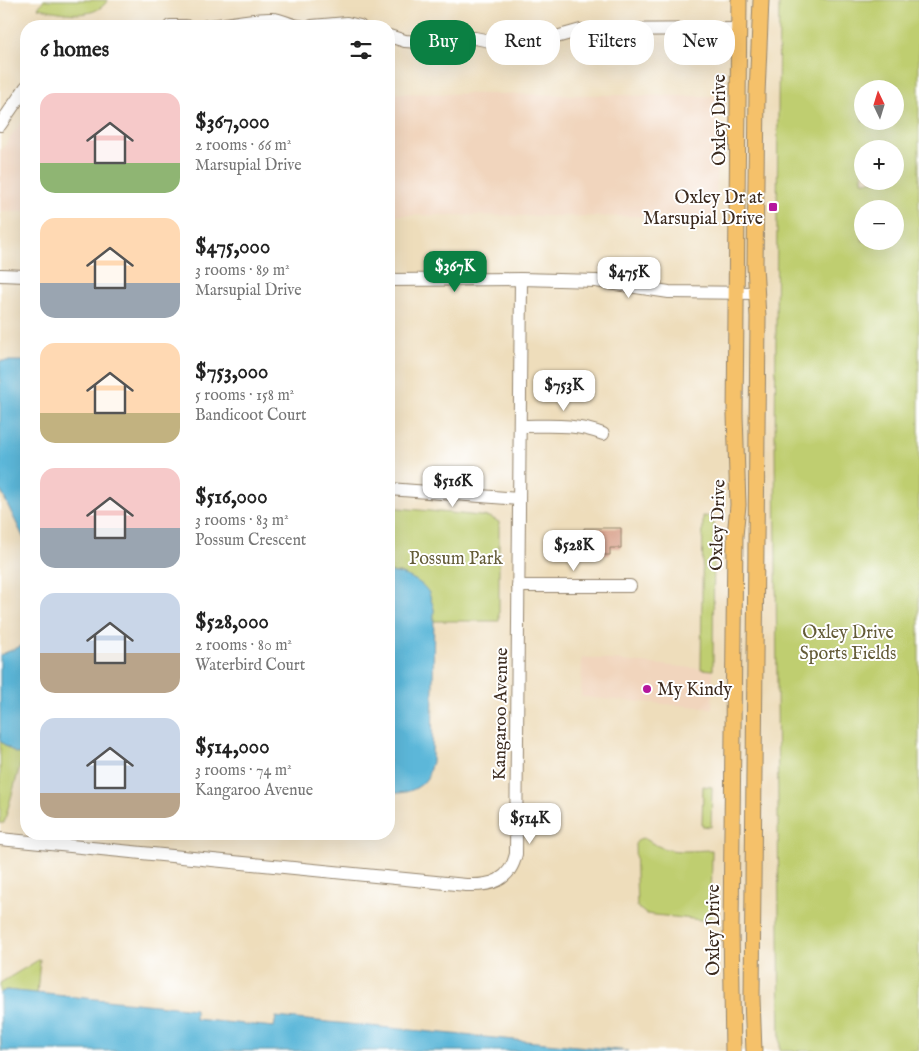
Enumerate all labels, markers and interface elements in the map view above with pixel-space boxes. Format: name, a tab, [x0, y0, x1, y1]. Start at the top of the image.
chip: Buy	[410, 20, 476, 65]
chip: Rent	[486, 20, 560, 65]
chip: Filters	[570, 20, 654, 65]
chip: New	[664, 20, 735, 65]
icon: filters	[347, 36, 375, 64]
text: 6 homes	[40, 37, 109, 64]
street label: Oxley Drive	[709, 74, 732, 166]
north arrow	[854, 80, 904, 130]
map controls	[854, 80, 904, 250]
text: $367,000	[195, 109, 270, 136]
icon: home	[80, 113, 140, 173]
text: 2 rooms · 66 m²	[195, 136, 291, 156]
button: +	[854, 140, 904, 190]
text: Marsupial Drive	[195, 156, 302, 176]
place label: Oxley Dr at Marsupial Drive	[643, 187, 763, 231]
button: −	[854, 200, 904, 250]
marker: Oxley Dr at Marsupial Drive	[767, 201, 779, 213]
text: $475,000	[195, 234, 270, 261]
icon: home	[80, 238, 140, 298]
pin: $367K	[420, 250, 490, 293]
pin: $475K	[594, 256, 664, 299]
text: $367K	[435, 257, 475, 277]
text: 3 rooms · 89 m²	[195, 261, 290, 281]
text: $475K	[608, 263, 650, 283]
text: Marsupial Drive	[195, 281, 302, 301]
text: $753,000	[195, 359, 268, 386]
icon: home	[80, 363, 140, 423]
pin: $753K	[529, 370, 599, 412]
text: $753K	[544, 376, 584, 396]
text: 5 rooms · 158 m²	[195, 386, 294, 406]
text: Bandicoot Court	[195, 406, 307, 426]
pin: $516K	[418, 466, 488, 508]
text: $516K	[434, 472, 472, 492]
street label: Oxley Drive	[705, 479, 732, 571]
text: $516,000	[195, 484, 267, 511]
icon: home	[80, 488, 140, 548]
text: 3 rooms · 83 m²	[195, 511, 289, 531]
pin: $528K	[539, 530, 609, 572]
text: Possum Crescent	[195, 531, 306, 551]
text: $528K	[554, 536, 594, 556]
park label: Possum Park	[409, 548, 503, 571]
text: $528,000	[195, 609, 269, 636]
icon: home	[80, 613, 140, 673]
park label: Oxley Drive Sports Fields	[800, 622, 896, 666]
text: 2 rooms · 80 m²	[195, 636, 292, 656]
street label: Kangaroo Avenue	[489, 647, 514, 781]
text: Waterbird Court	[195, 656, 305, 676]
place label: My Kindy	[657, 679, 732, 702]
marker: My Kindy	[641, 683, 653, 695]
text: $514,000	[195, 734, 269, 761]
icon: home	[80, 738, 140, 798]
text: 3 rooms · 74 m²	[195, 761, 292, 781]
text: Kangaroo Avenue	[195, 781, 313, 801]
pin: $514K	[495, 802, 565, 845]
text: $514K	[510, 809, 550, 829]
street label: Oxley Drive	[703, 884, 726, 976]

